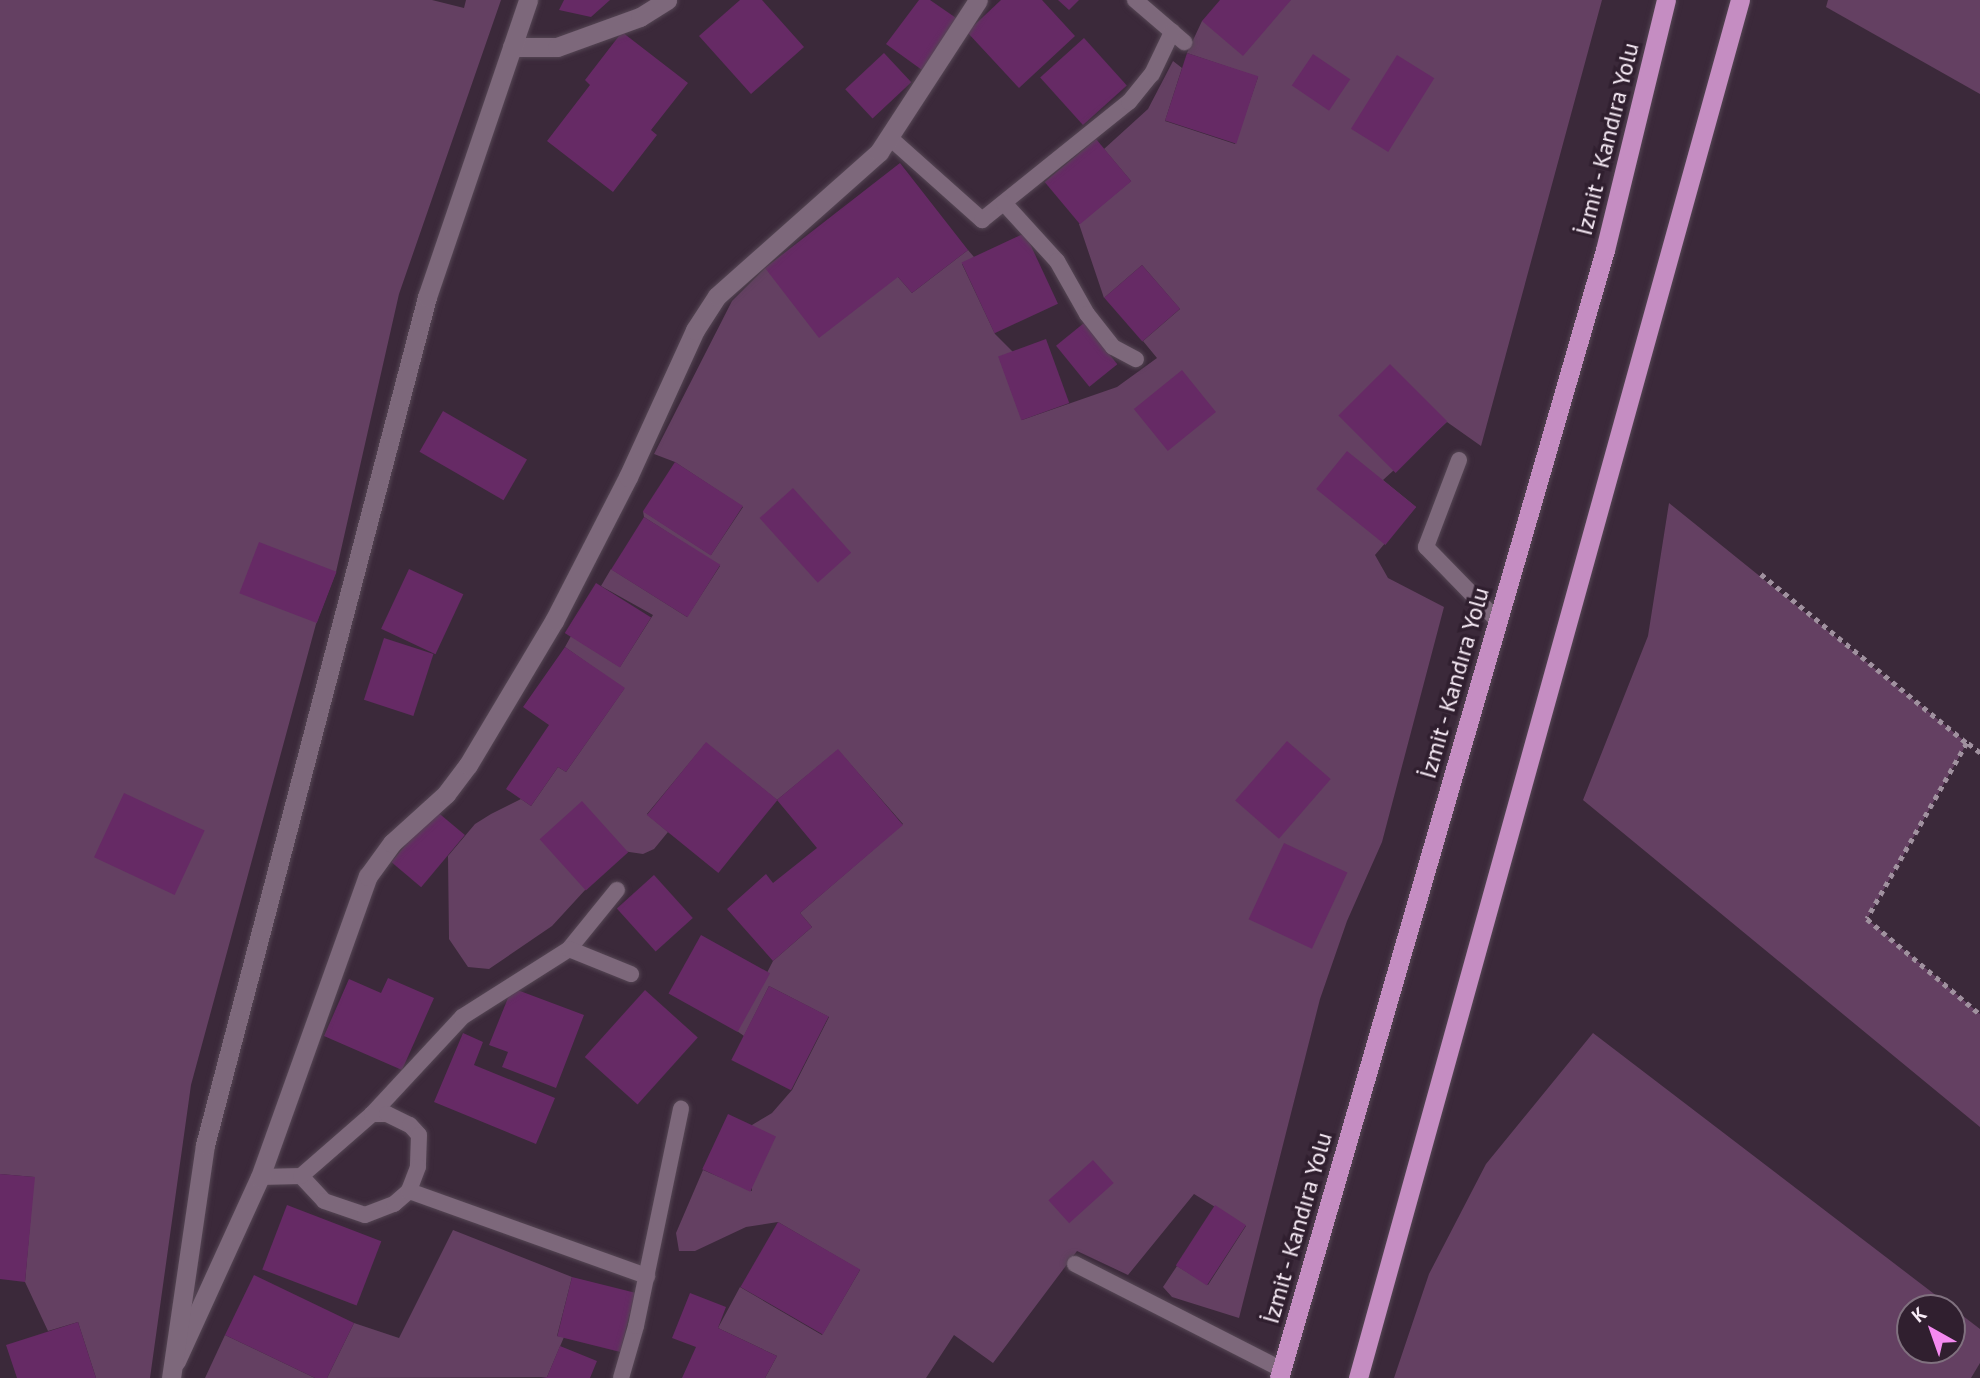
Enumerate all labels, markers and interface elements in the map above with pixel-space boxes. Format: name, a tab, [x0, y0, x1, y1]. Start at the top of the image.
street label: İzmit - Kandıra Yolu	[1569, 37, 1645, 241]
street label: İzmit - Kandıra Yolu	[1412, 582, 1496, 784]
street label: İzmit - Kandıra Yolu	[1255, 1127, 1339, 1329]
north arrow	[1896, 1294, 1966, 1364]
text: K	[1907, 1301, 1931, 1327]

